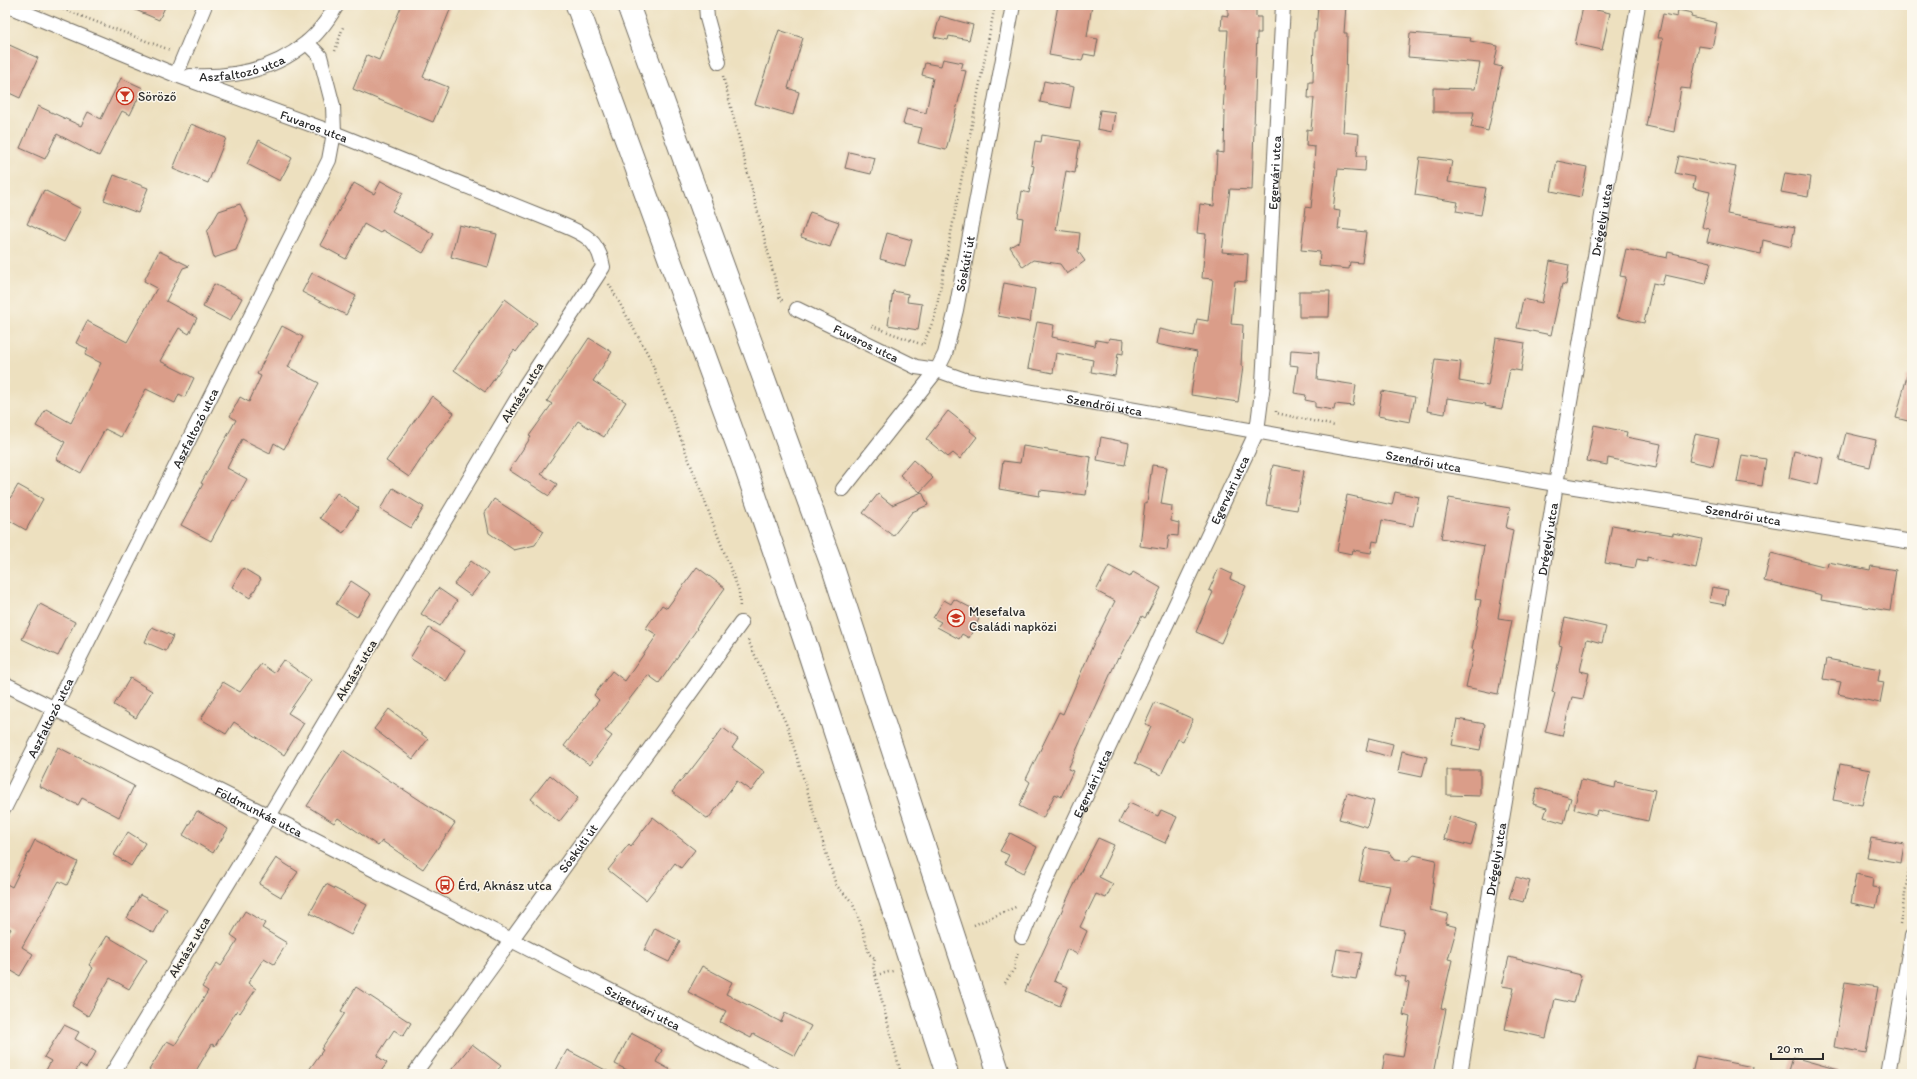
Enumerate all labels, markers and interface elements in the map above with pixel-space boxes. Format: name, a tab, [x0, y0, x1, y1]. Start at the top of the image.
street label: Aszfaltozó utca	[199, 51, 287, 84]
bar icon: Söröző	[115, 86, 135, 106]
place label: Söröző	[138, 89, 177, 104]
street label: Fuvaros utca	[278, 106, 351, 145]
street label: Egervári utca	[1265, 135, 1284, 210]
street label: Drégelyi utca	[1588, 182, 1615, 257]
street label: Sóskúti út	[952, 234, 977, 293]
street label: Fuvaros utca	[831, 320, 902, 365]
street label: Aknász utca	[498, 359, 547, 425]
street label: Aszfaltozó utca	[169, 385, 221, 470]
street label: Szendrői utca	[1065, 391, 1144, 419]
street label: Szendrői utca	[1385, 447, 1463, 475]
street label: Egervári utca	[1207, 453, 1252, 527]
street label: Drégelyi utca	[1534, 501, 1560, 577]
street label: Szendrői utca	[1704, 501, 1782, 528]
place label: Mesefalva Családi napközi	[969, 604, 1057, 634]
school or university icon: Mesefalva Családi napközi	[946, 608, 966, 628]
street label: Aknász utca	[332, 636, 380, 703]
street label: Aszfaltozó utca	[24, 675, 76, 760]
street label: Egervári utca	[1069, 746, 1114, 820]
street label: Földmunkás utca	[213, 783, 305, 840]
street label: Sóskúti út	[555, 821, 601, 876]
street label: Drégelyi utca	[1482, 821, 1509, 897]
bus stop icon: Érd, Aknász utca	[435, 875, 455, 895]
place label: Érd, Aknász utca	[458, 878, 552, 893]
street label: Aknász utca	[165, 913, 213, 980]
street label: Szigetvári utca	[602, 982, 684, 1033]
scale bar	[1771, 1035, 1823, 1061]
text: 20 m	[1777, 1042, 1804, 1056]

